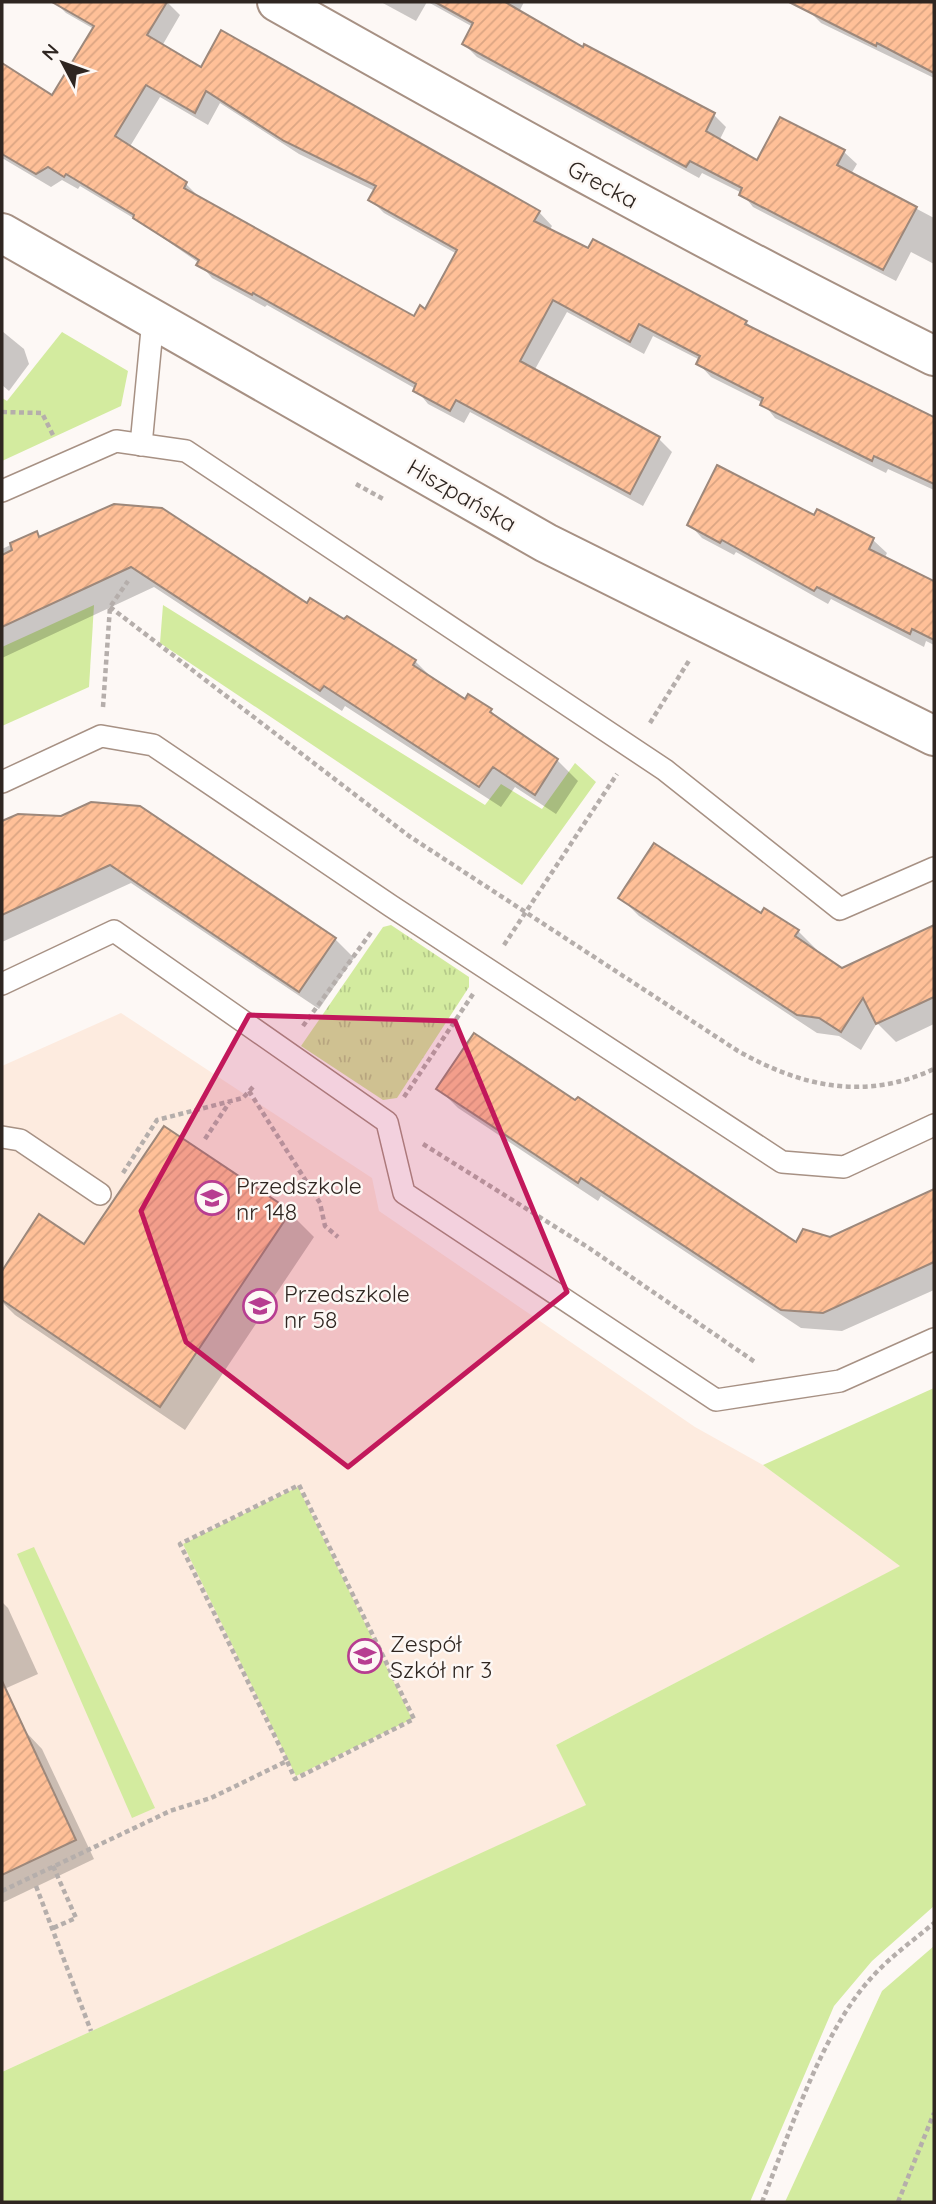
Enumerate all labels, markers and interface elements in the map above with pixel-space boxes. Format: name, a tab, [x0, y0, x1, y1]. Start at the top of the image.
north arrow	[28, 28, 98, 98]
text: N	[37, 39, 64, 65]
street label: Grecka	[563, 153, 643, 215]
street label: Hiszpańska	[402, 452, 522, 538]
place label: Przedszkole nr 148	[236, 1171, 362, 1226]
school or university icon: Przedszkole nr 148	[193, 1179, 231, 1217]
place label: Przedszkole nr 58	[284, 1279, 410, 1334]
school or university icon: Przedszkole nr 58	[241, 1287, 279, 1325]
place label: Zespół Szkół nr 3	[390, 1629, 492, 1684]
school or university icon: Zespół Szkół nr 3	[346, 1637, 384, 1675]

